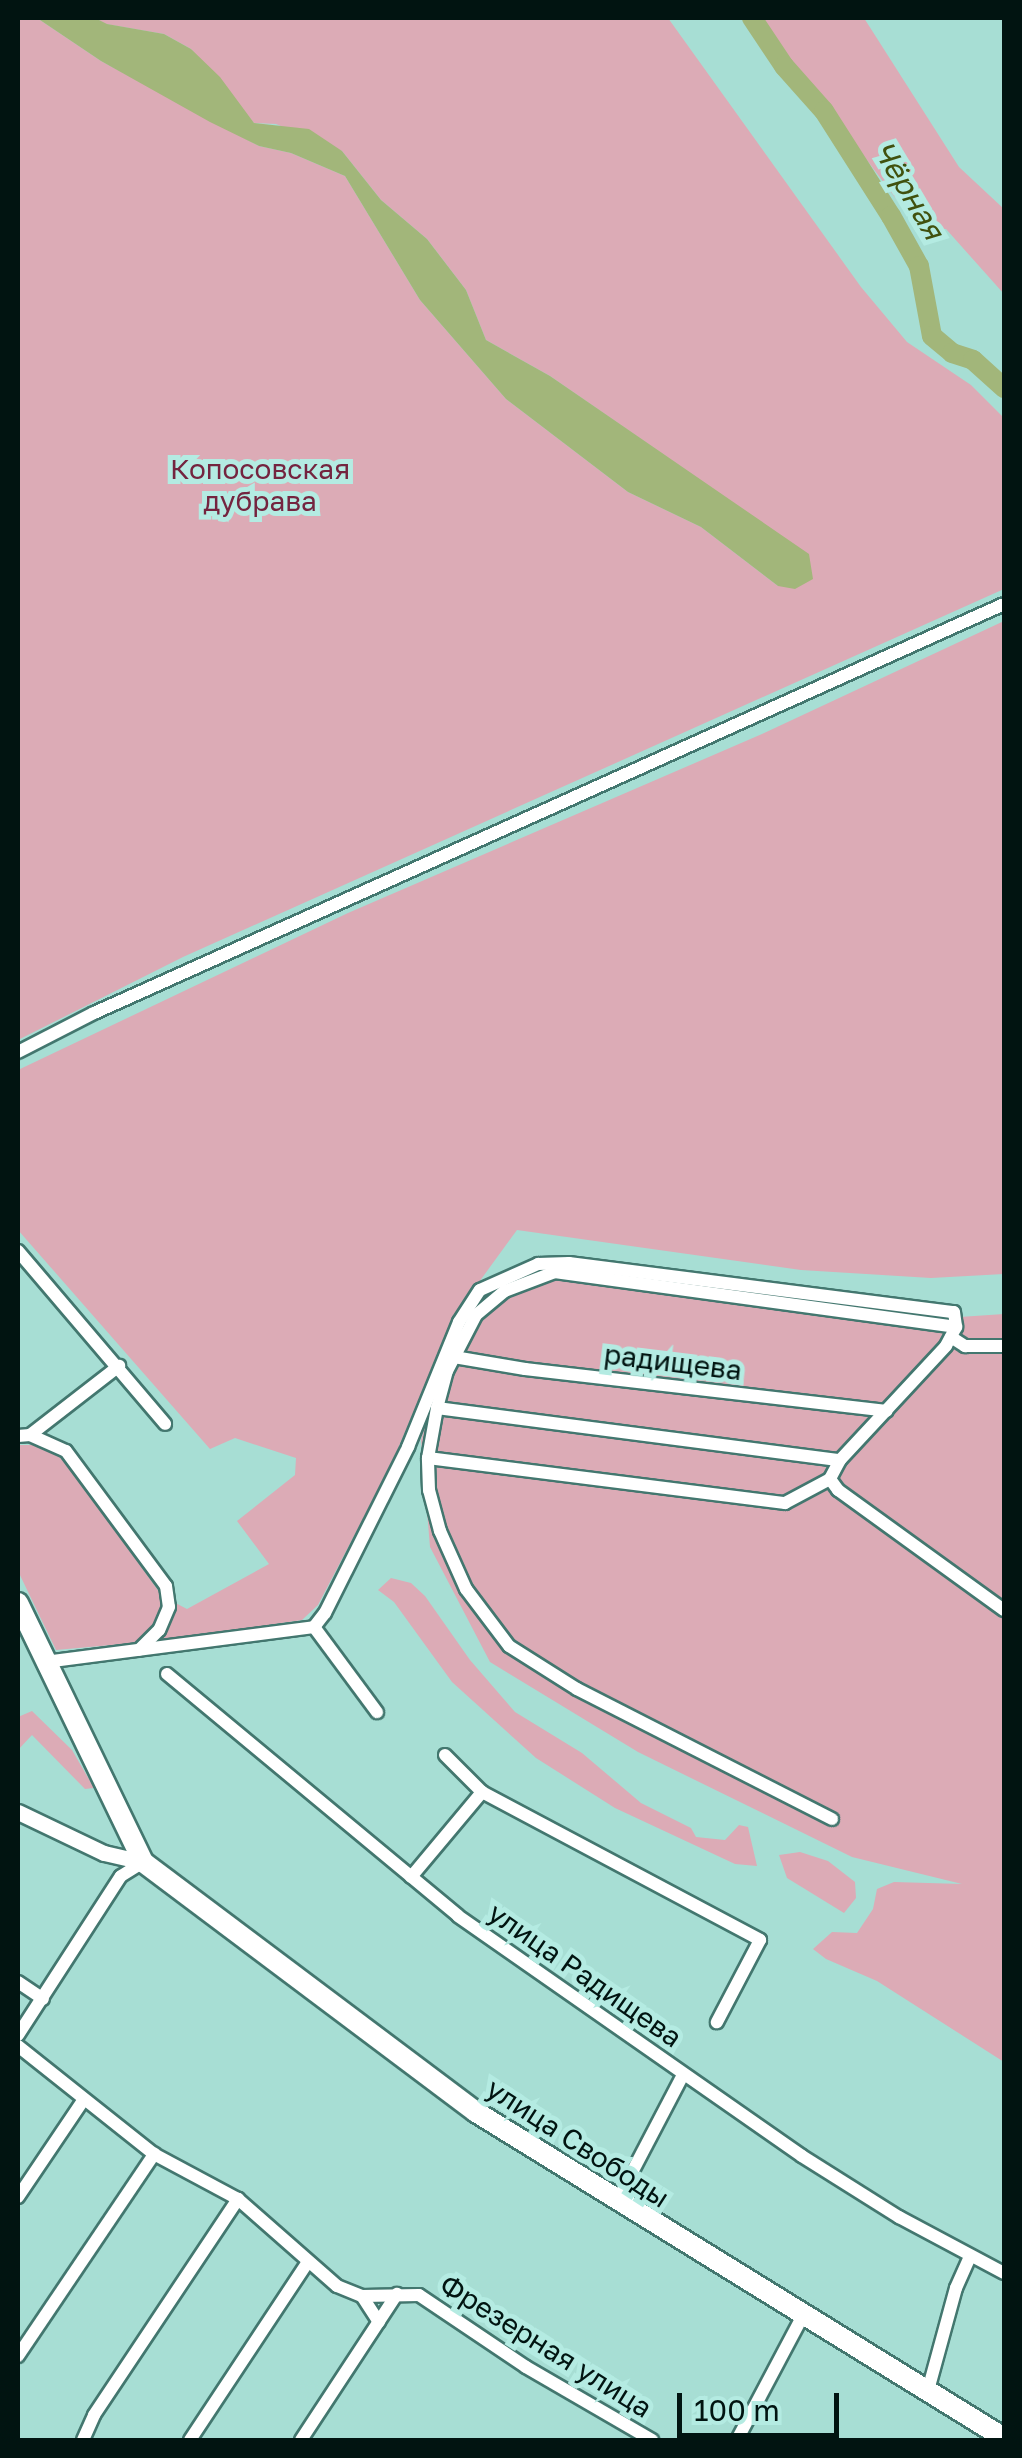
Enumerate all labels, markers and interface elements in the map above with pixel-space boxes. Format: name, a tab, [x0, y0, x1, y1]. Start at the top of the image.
water label: Чёрная	[866, 134, 952, 246]
park label: Копосовская дубрава	[170, 452, 350, 518]
street label: радищева	[602, 1337, 744, 1387]
street label: улица Радищева	[482, 1896, 688, 2054]
street label: улица Свободы	[480, 2071, 676, 2215]
street label: Фрезерная улица	[434, 2267, 658, 2425]
scale bar	[682, 2373, 844, 2435]
text: 100 m	[694, 2392, 780, 2428]

